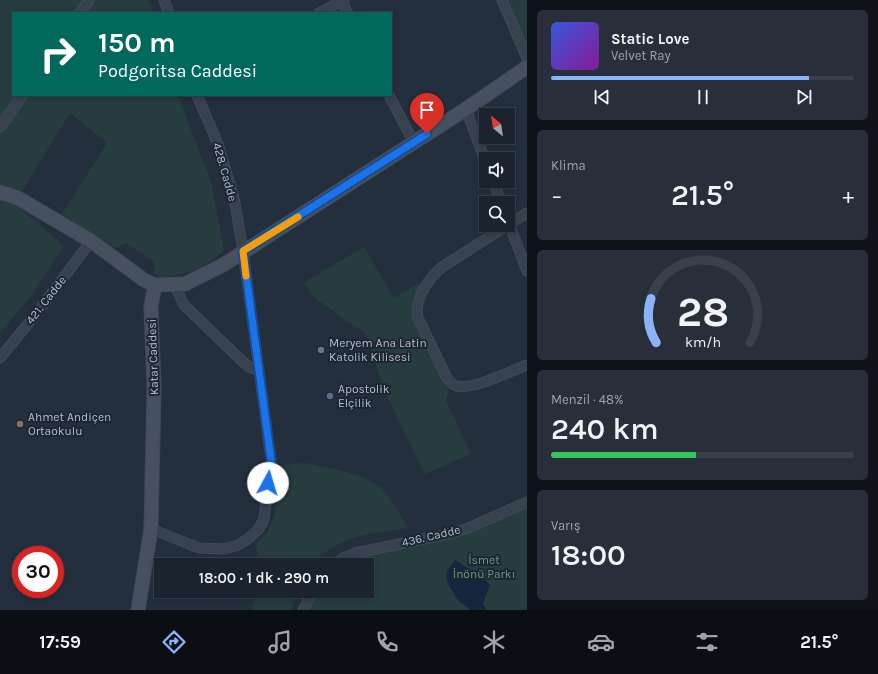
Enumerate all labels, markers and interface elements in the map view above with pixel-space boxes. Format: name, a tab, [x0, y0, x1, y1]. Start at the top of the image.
text: 150 m	[98, 26, 176, 59]
icon: right	[32, 28, 84, 80]
text: Static Love	[611, 30, 689, 48]
text: Velvet Ray	[611, 48, 671, 63]
text: Podgoritsa Caddesi	[98, 60, 257, 82]
icon: previous	[591, 86, 613, 108]
icon: pause	[692, 86, 714, 108]
icon: next	[793, 86, 815, 108]
pin	[410, 93, 444, 134]
icon: arrive	[416, 99, 438, 121]
north arrow	[479, 108, 515, 144]
map controls	[479, 108, 515, 232]
street label: 428. Cadde	[210, 141, 240, 203]
button: sound	[479, 152, 515, 188]
text: Klima	[551, 158, 586, 173]
text: 21.5°	[671, 177, 734, 213]
text: −	[551, 183, 563, 209]
text: +	[842, 183, 854, 209]
button: search	[479, 196, 515, 232]
street label: 421. Cadde	[23, 273, 69, 327]
text: 28	[676, 288, 729, 336]
street label: Katar Caddesi	[145, 319, 161, 395]
text: km/h	[684, 334, 721, 351]
place label: Meryem Ana Latin Katolik Kilisesi	[329, 336, 427, 364]
marker: Meryem Ana Latin Katolik Kilisesi	[316, 345, 326, 355]
place label: Apostolik Elçilik	[338, 382, 390, 410]
marker: Apostolik Elçilik	[325, 391, 335, 401]
text: Menzil · 48%	[551, 392, 623, 407]
place label: Ahmet Andiçen Ortaokulu	[28, 410, 111, 438]
text: 240 km	[551, 411, 659, 447]
marker: Ahmet Andiçen Ortaokulu	[15, 419, 25, 429]
position arrow	[247, 462, 289, 504]
text: Varış	[551, 518, 580, 533]
street label: 436. Cadde	[400, 522, 462, 550]
text: 18:00	[551, 537, 626, 573]
speed limit sign: 30	[12, 546, 64, 598]
park label: İsmet İnönü Parkı	[453, 553, 515, 581]
text: 18:00 · 1 dk · 290 m	[199, 569, 329, 587]
icon: directions	[160, 628, 188, 656]
icon: music	[266, 628, 294, 656]
icon: phone	[373, 628, 401, 656]
icon: climate	[480, 628, 508, 656]
icon: car	[587, 628, 615, 656]
icon: filters	[693, 628, 721, 656]
text: 17:59	[39, 631, 81, 653]
text: 21.5°	[800, 631, 839, 653]

